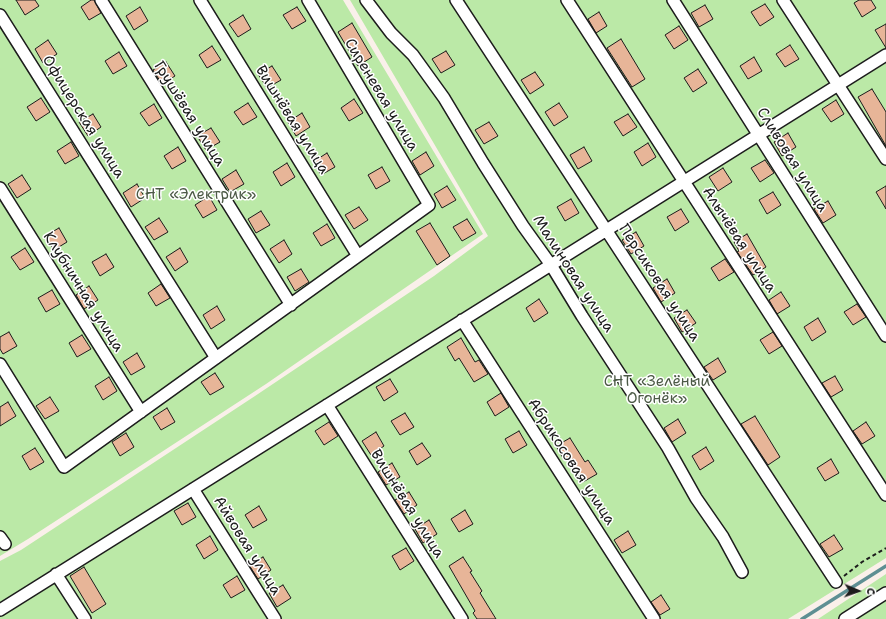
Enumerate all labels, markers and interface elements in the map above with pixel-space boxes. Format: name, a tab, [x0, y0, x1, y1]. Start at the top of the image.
street label: Сиреневая улица	[340, 35, 422, 155]
street label: Офицерская улица	[38, 52, 128, 182]
street label: Грушёвая улица	[149, 58, 229, 170]
street label: Вишнёвая улица	[251, 62, 333, 178]
street label: Сливовая улица	[753, 104, 831, 216]
street label: Алычёвая улица	[698, 184, 780, 296]
park label: СНТ «Электрик»	[136, 186, 256, 204]
street label: Малиновая улица	[528, 212, 618, 336]
street label: Персиковая улица	[614, 221, 704, 345]
street label: Клубничная улица	[39, 229, 127, 355]
park label: СНТ «Зелёный Огонёк»	[604, 373, 710, 408]
street label: Абрикосовая улица	[523, 395, 619, 529]
street label: Вишнёвая улица	[366, 446, 448, 562]
street label: Айвовая улица	[209, 493, 285, 599]
north arrow	[838, 571, 878, 611]
text: С	[863, 588, 878, 595]

